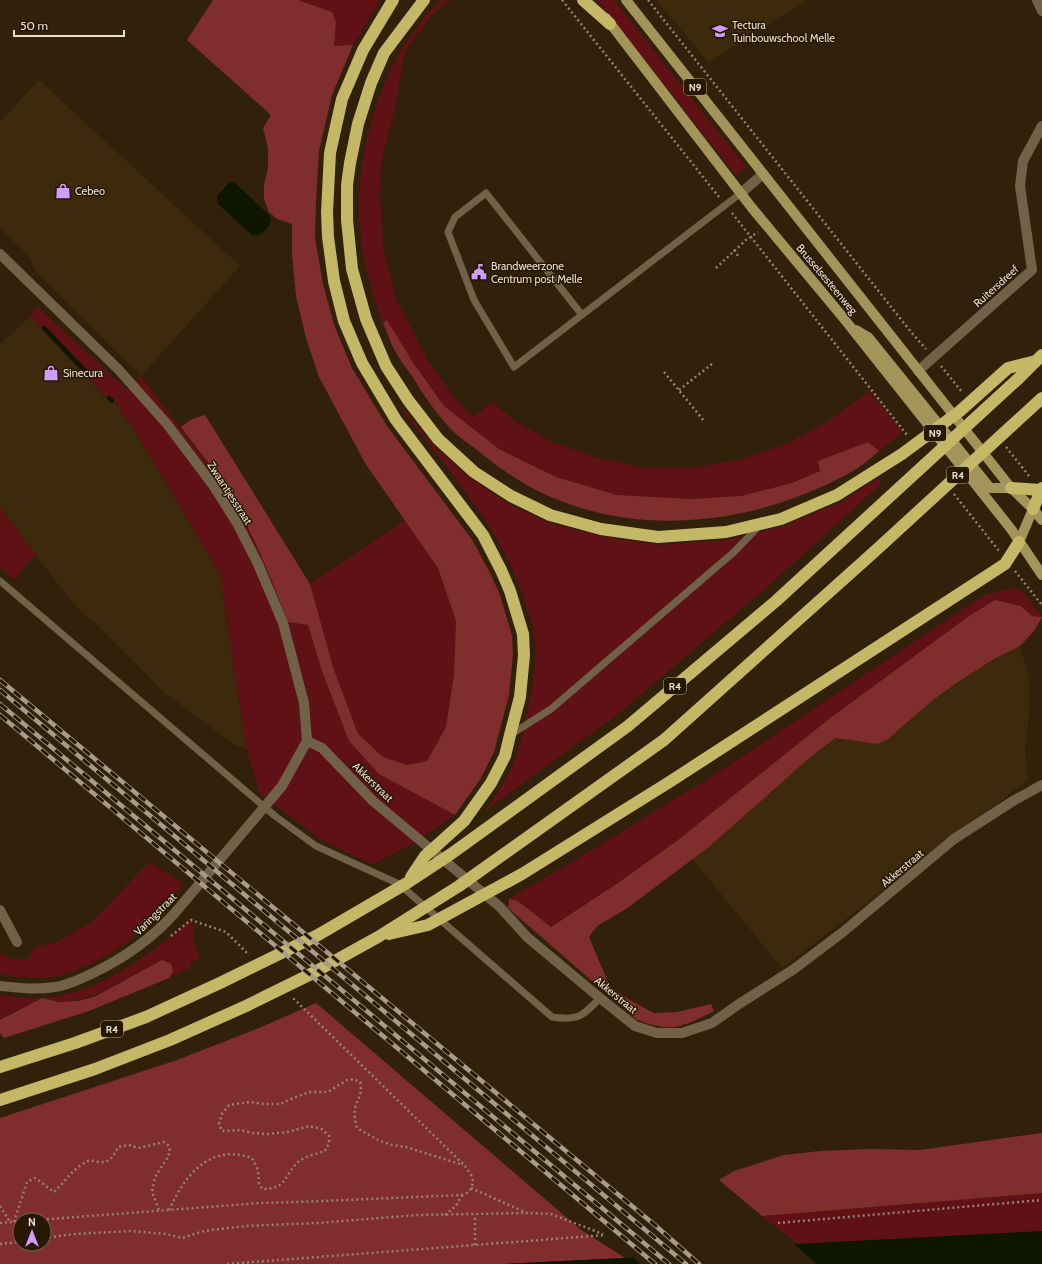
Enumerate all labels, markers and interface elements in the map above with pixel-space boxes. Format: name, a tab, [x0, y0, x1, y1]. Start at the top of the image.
scale bar	[14, 12, 124, 38]
text: 50 m	[20, 18, 48, 33]
place label: Tectura Tuinbouwschool Melle	[732, 18, 835, 45]
school or university icon: Tectura Tuinbouwschool Melle	[711, 22, 729, 40]
road number: N9	[684, 79, 706, 95]
shop icon: Cebeo	[54, 182, 72, 200]
place label: Cebeo	[75, 184, 105, 198]
street label: Brusselsesteenweg	[793, 241, 861, 318]
place label: Brandweerzone Centrum post Melle	[491, 259, 583, 286]
street label: Ruitersdreef	[970, 262, 1022, 310]
public building icon: Brandweerzone Centrum post Melle	[470, 263, 488, 281]
shop icon: Sinecura	[42, 364, 60, 382]
place label: Sinecura	[63, 366, 104, 380]
road number: N9	[924, 425, 946, 441]
street label: Zwaantjesstraat	[204, 459, 256, 527]
road number: R4	[947, 467, 969, 483]
road number: R4	[664, 678, 686, 694]
street label: Akkerstraat	[350, 759, 397, 805]
street label: Akkerstraat	[878, 846, 926, 890]
street label: Varingstraat	[131, 889, 180, 938]
street label: Akkerstraat	[592, 973, 641, 1017]
road number: R4	[101, 1021, 123, 1037]
north arrow	[12, 1212, 52, 1252]
text: N	[28, 1215, 36, 1229]

